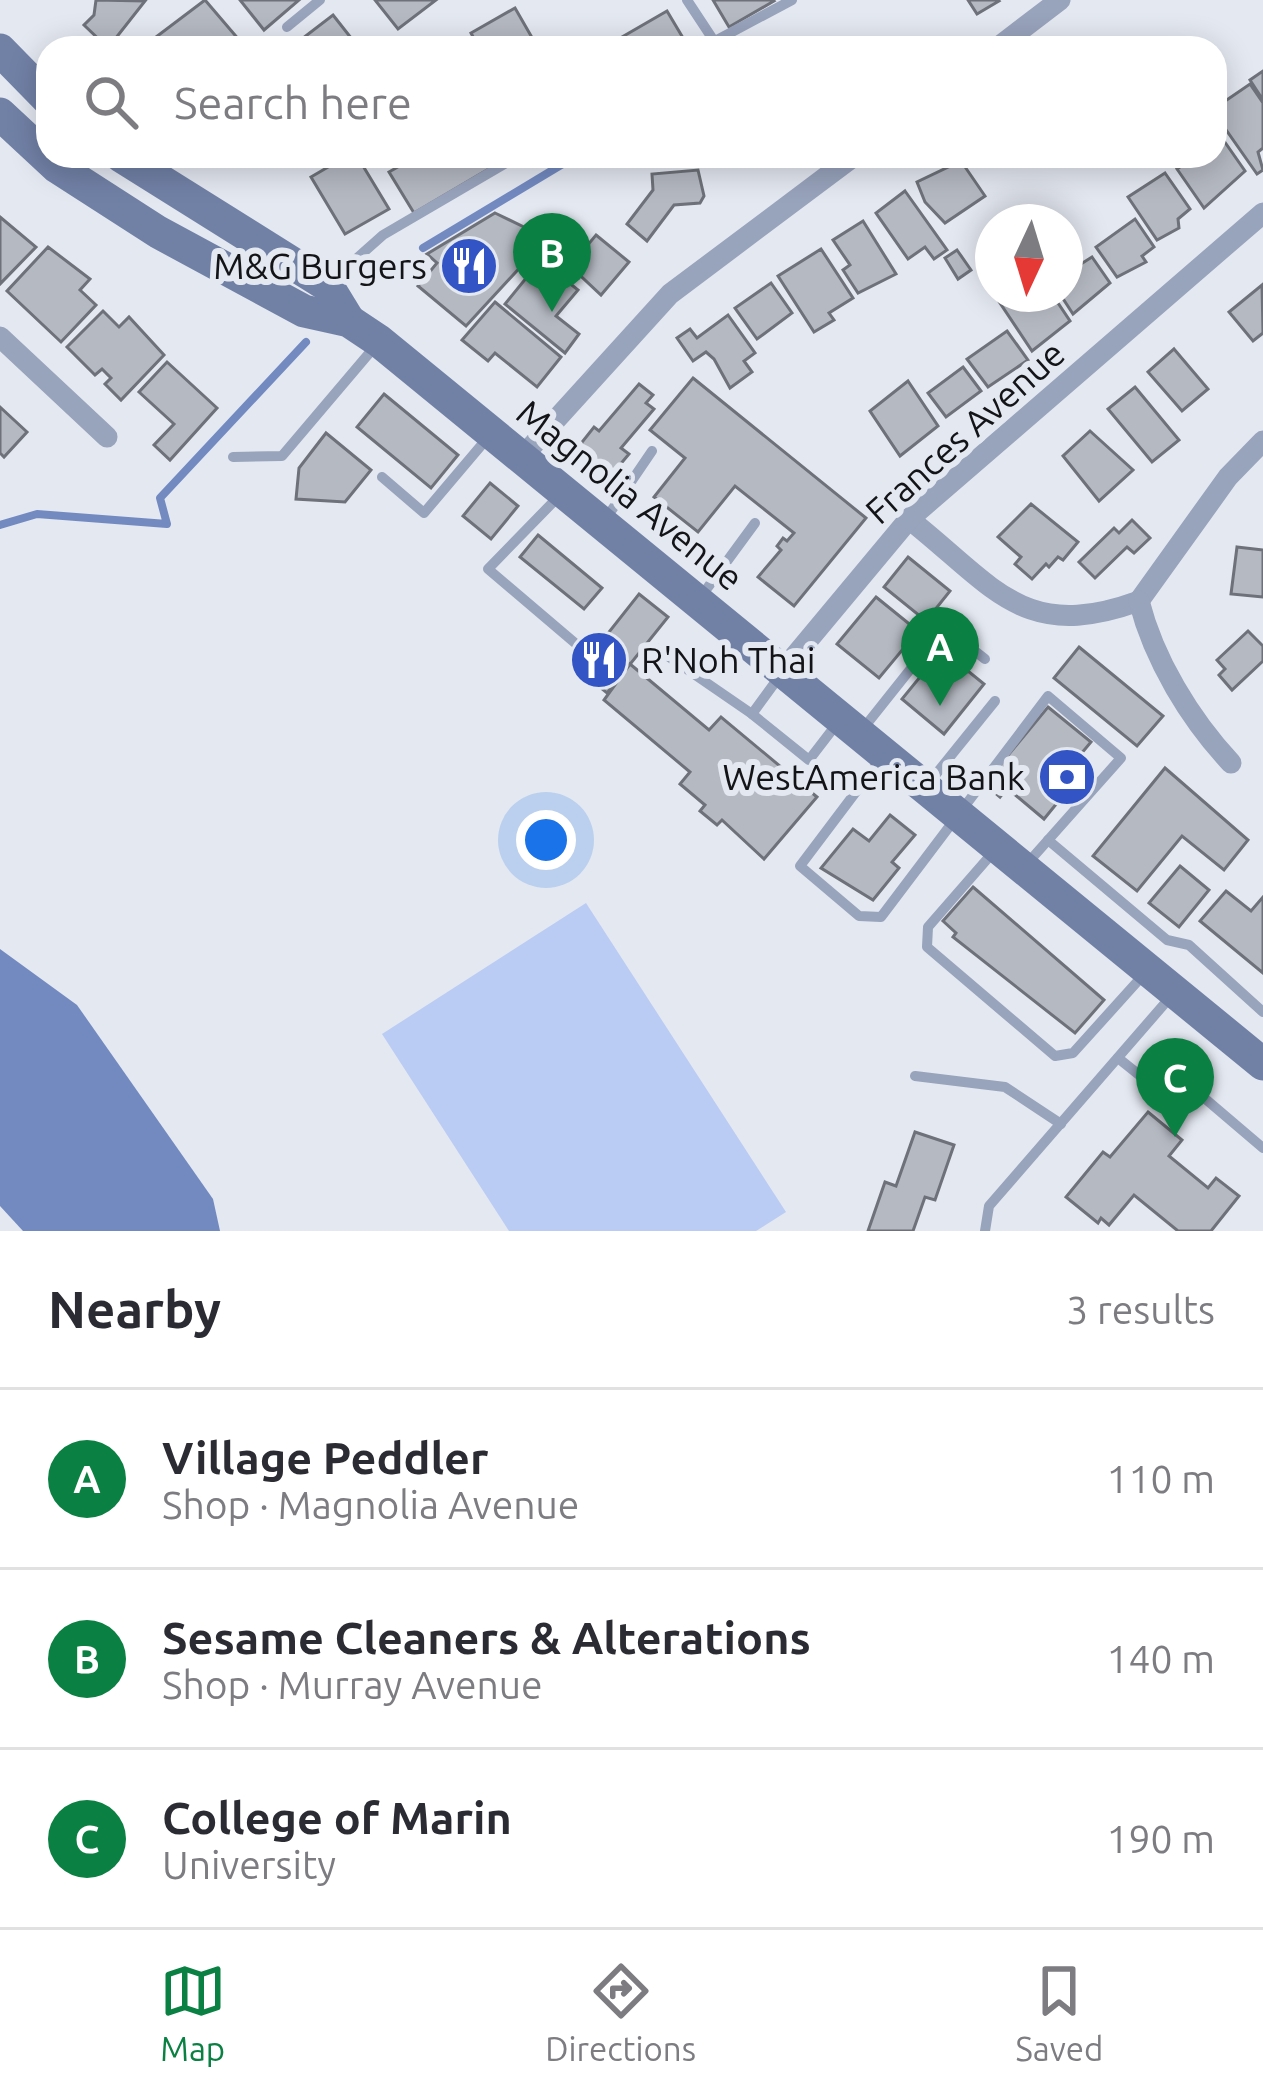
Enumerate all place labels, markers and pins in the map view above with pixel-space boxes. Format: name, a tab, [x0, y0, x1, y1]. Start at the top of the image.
pin: B	[513, 213, 591, 312]
restaurant icon: M&G Burgers	[438, 235, 500, 297]
place label: M&G Burgers	[213, 245, 427, 286]
pin: A	[901, 607, 979, 706]
restaurant icon: R'Noh Thai	[568, 629, 630, 691]
place label: R'Noh Thai	[641, 639, 816, 680]
bank icon: WestAmerica Bank	[1036, 746, 1098, 808]
place label: WestAmerica Bank	[722, 756, 1025, 797]
pin: C	[1136, 1038, 1214, 1137]

